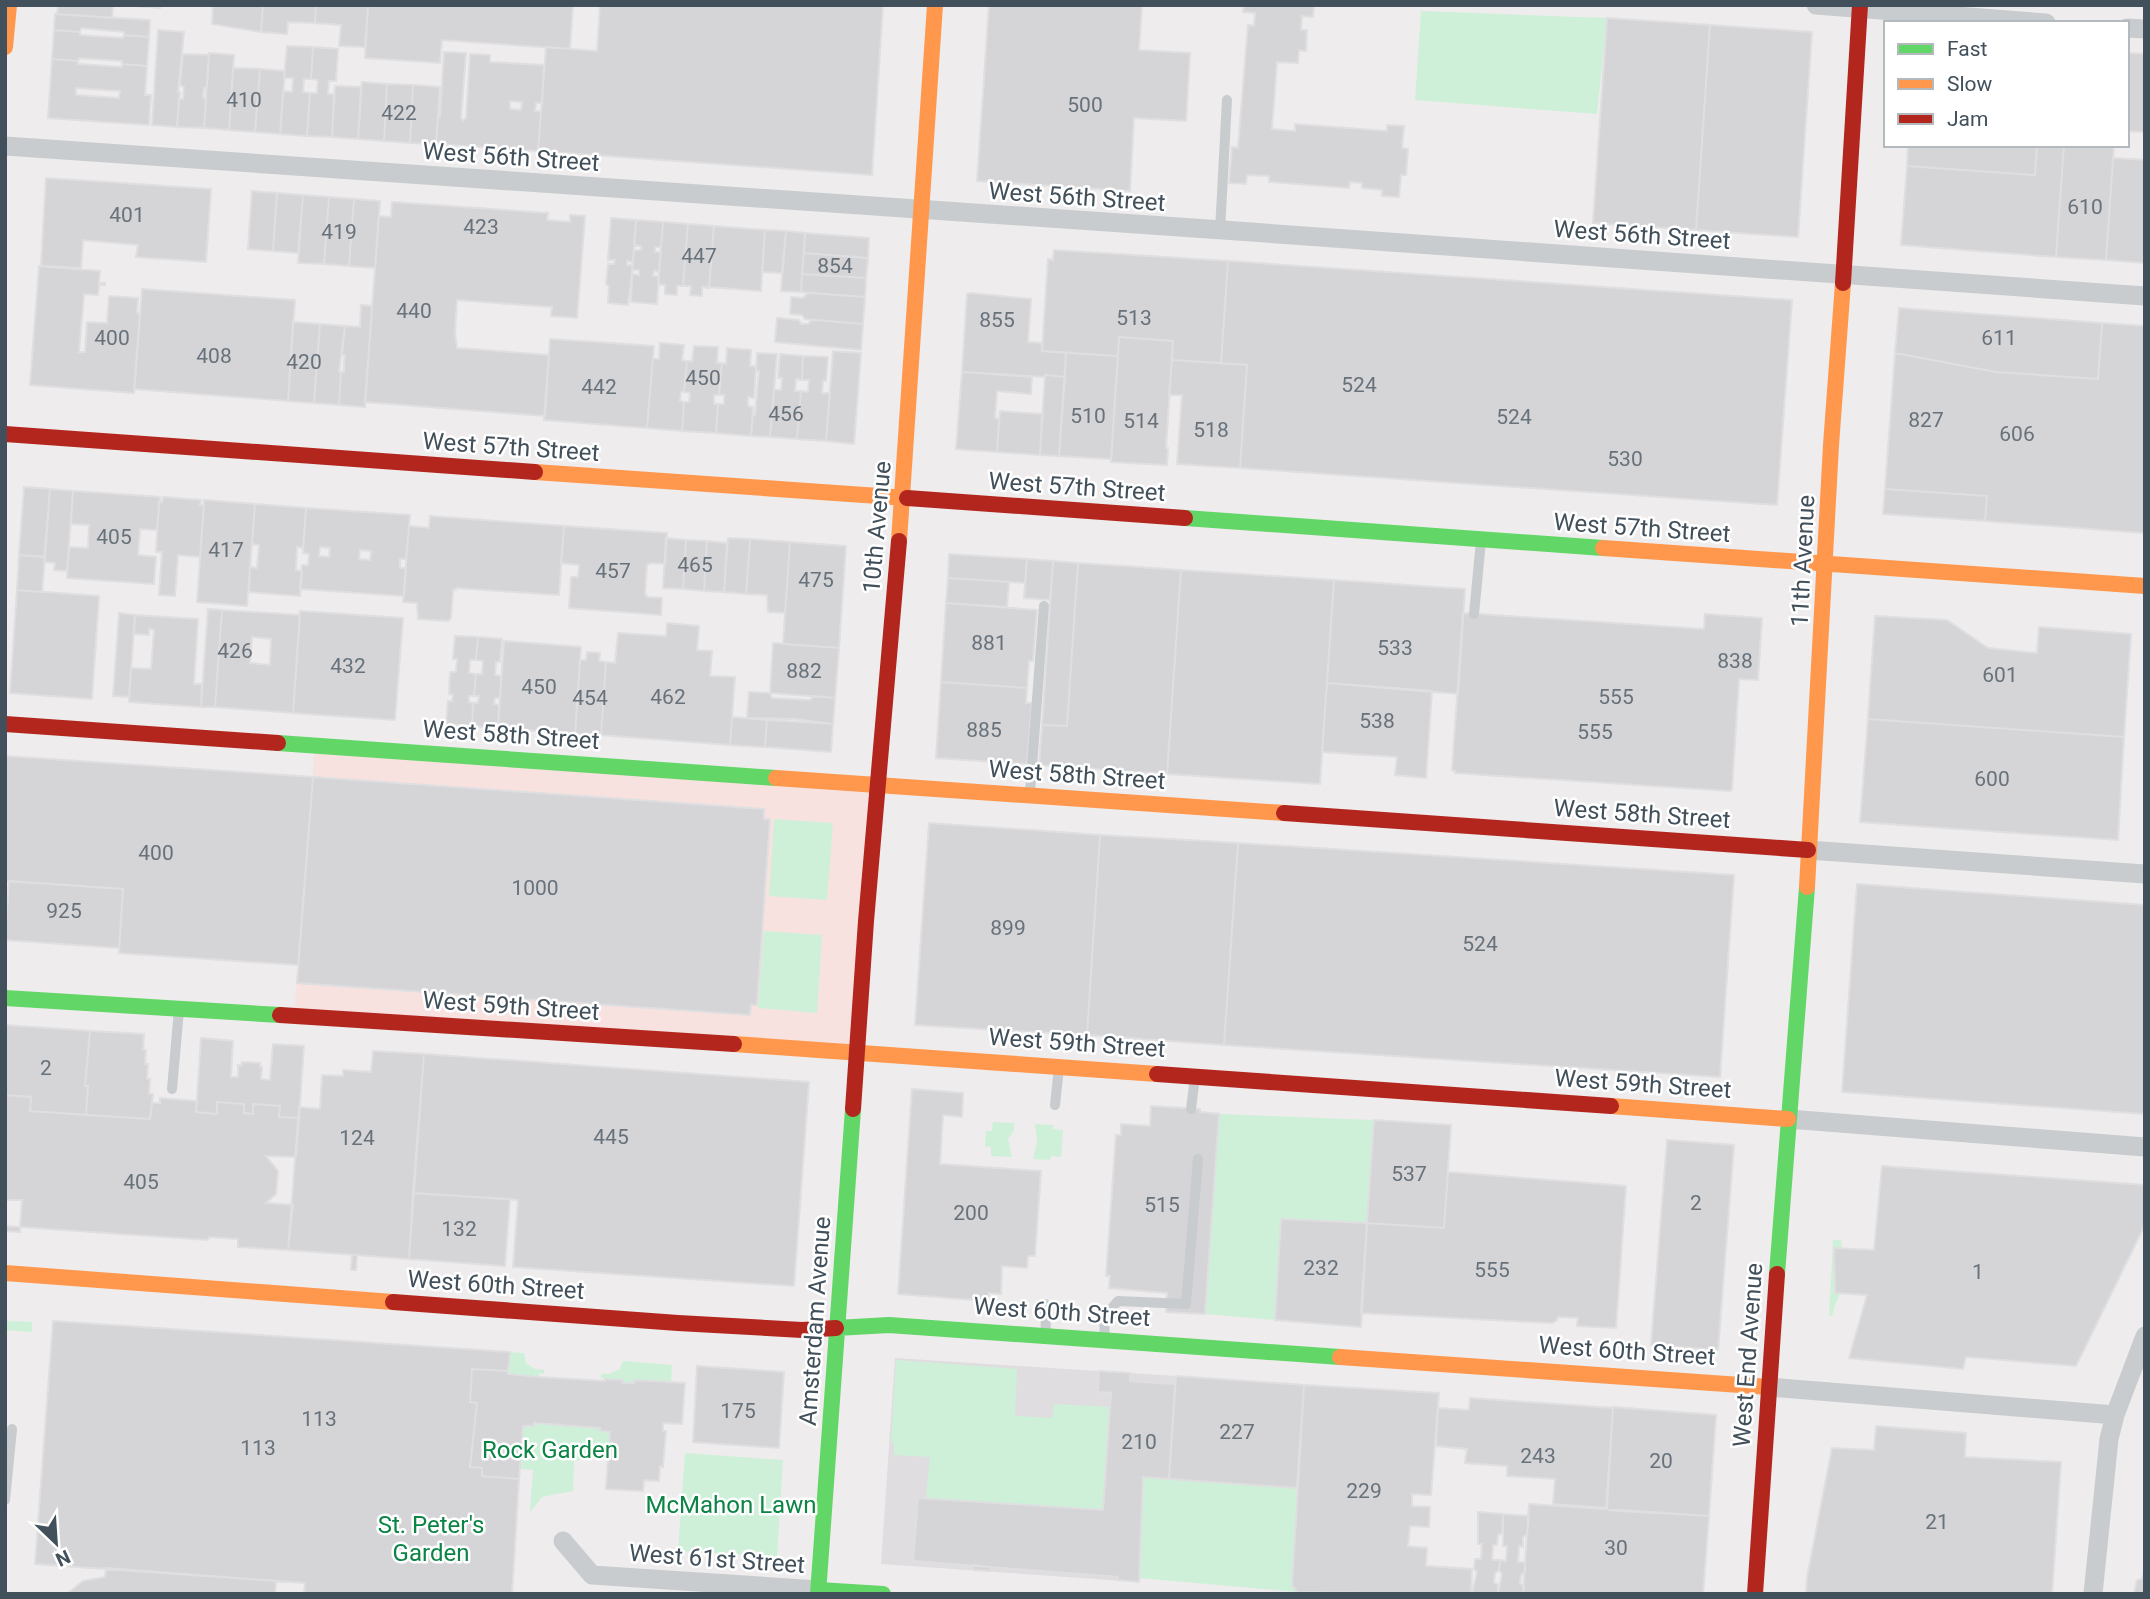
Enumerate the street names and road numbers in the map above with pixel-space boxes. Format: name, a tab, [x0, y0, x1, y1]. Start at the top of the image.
street label: West 56th Street	[422, 137, 600, 177]
street label: West 56th Street	[988, 177, 1166, 217]
street label: West 56th Street	[1553, 215, 1731, 255]
street label: West 57th Street	[422, 427, 600, 467]
street label: 10th Avenue	[857, 460, 897, 594]
street label: West 57th Street	[988, 467, 1166, 507]
street label: 11th Avenue	[1786, 494, 1820, 628]
street label: West 57th Street	[1553, 508, 1731, 548]
street label: West 58th Street	[422, 715, 600, 755]
street label: West 58th Street	[988, 755, 1166, 795]
street label: West 58th Street	[1553, 794, 1731, 834]
street label: West 59th Street	[422, 986, 600, 1026]
street label: West 59th Street	[988, 1023, 1166, 1063]
street label: West 59th Street	[1554, 1064, 1732, 1104]
street label: Amsterdam Avenue	[794, 1215, 836, 1427]
street label: West End Avenue	[1728, 1262, 1768, 1448]
street label: West 60th Street	[407, 1265, 585, 1305]
street label: West 60th Street	[973, 1292, 1151, 1332]
street label: West 60th Street	[1538, 1331, 1716, 1371]
street label: West 61st Street	[628, 1539, 806, 1579]

